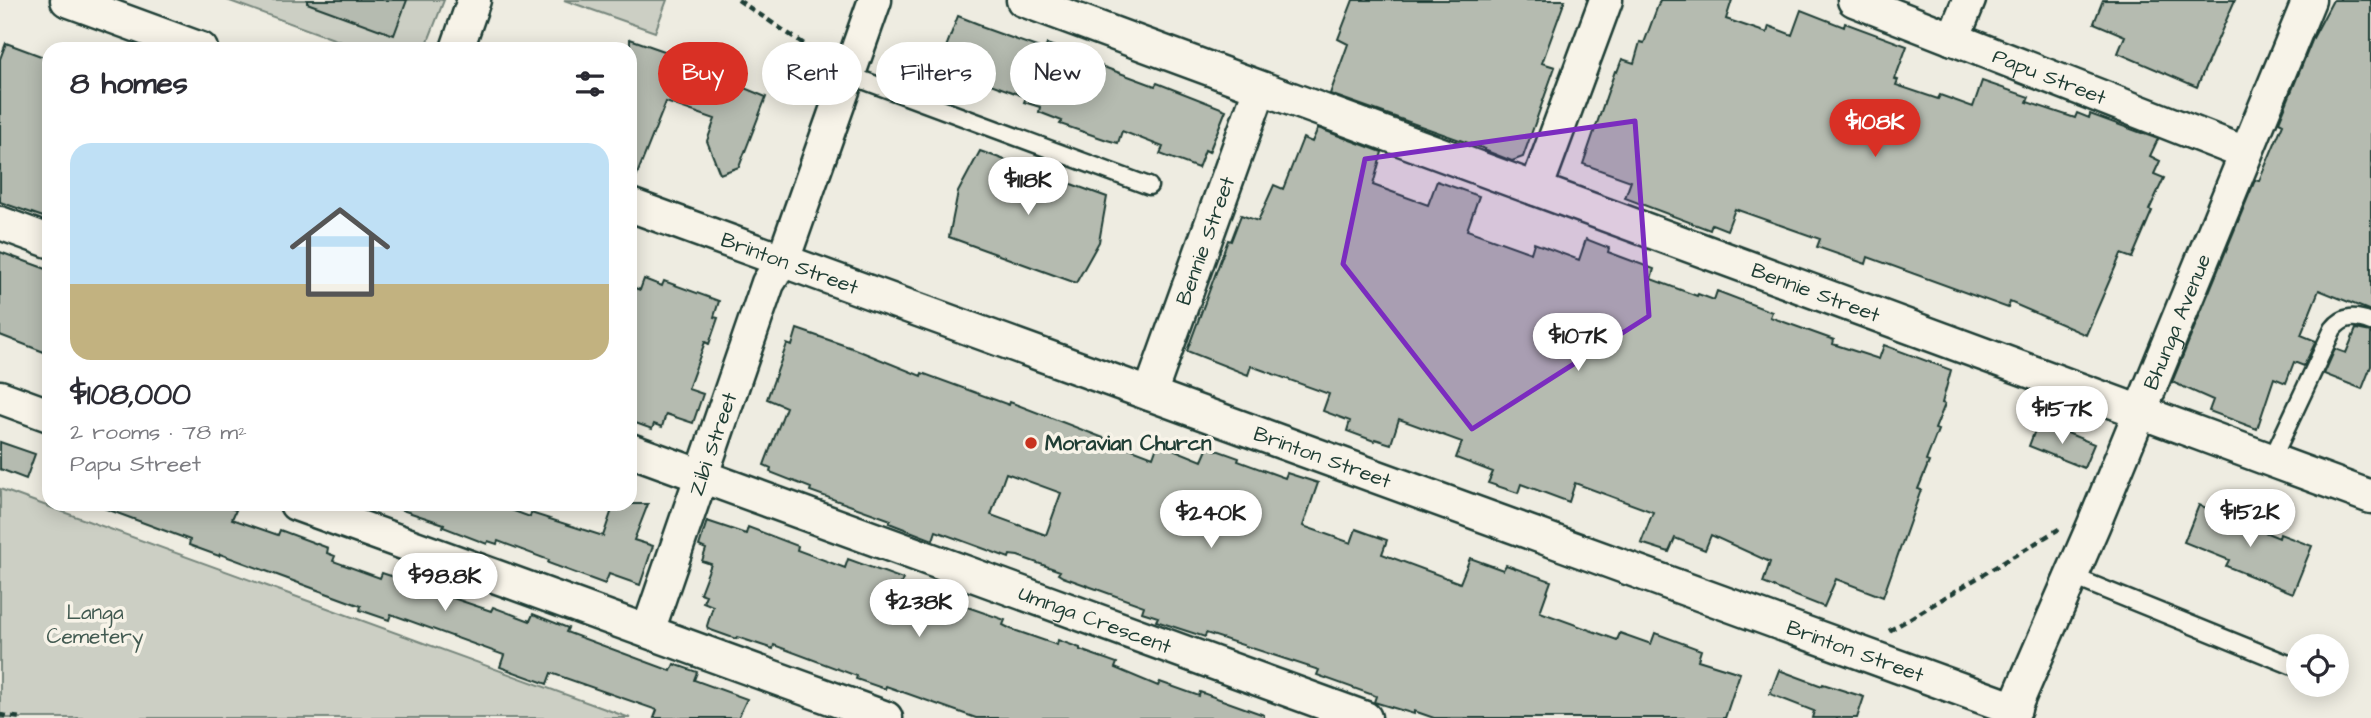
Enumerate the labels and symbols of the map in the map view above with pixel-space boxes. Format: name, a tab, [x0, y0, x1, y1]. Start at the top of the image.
street label: Papu Street	[1988, 42, 2111, 112]
pin: $108K	[1826, 100, 1924, 159]
pin: $118K	[979, 158, 1077, 217]
street label: Bennie Street	[1169, 172, 1242, 309]
street label: Brinton Street	[717, 225, 863, 302]
street label: Bhunga Avenue	[2137, 250, 2218, 394]
street label: Bennie Street	[1747, 256, 1885, 330]
pin: $107K	[1529, 314, 1627, 373]
pin: $157K	[2013, 386, 2111, 446]
street label: Zibi Street	[682, 388, 744, 500]
street label: Brinton Street	[1250, 419, 1396, 496]
place label: Moravian Churcn	[1045, 429, 1212, 458]
marker: Moravian Churcn	[1023, 435, 1039, 451]
pin: $240K	[1162, 490, 1260, 550]
pin: $152K	[2201, 490, 2299, 549]
pin: $98.8K	[388, 554, 502, 613]
street label: Umnga Crescent	[1014, 579, 1176, 661]
pin: $238K	[870, 580, 968, 639]
park label: Langa Cemetery	[47, 598, 144, 653]
street label: Brinton Street	[1782, 613, 1928, 690]

